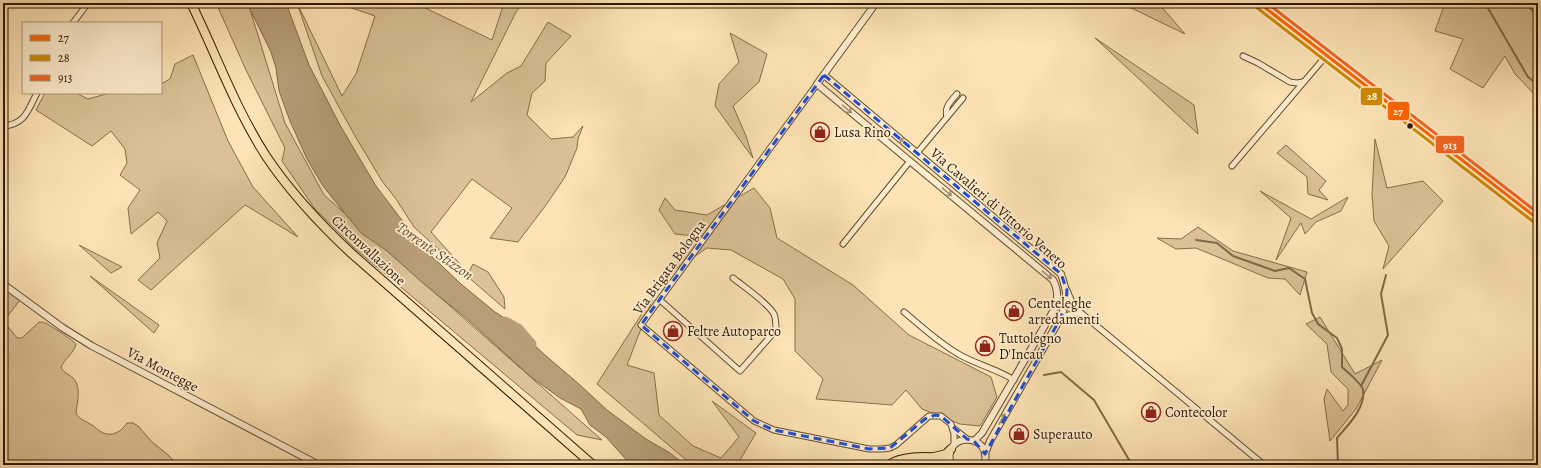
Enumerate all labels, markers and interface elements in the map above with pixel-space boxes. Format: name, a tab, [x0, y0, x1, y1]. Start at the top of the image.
legend	[22, 22, 162, 94]
text: 27	[58, 30, 70, 46]
text: 28	[58, 50, 70, 66]
text: 913	[58, 70, 73, 86]
line badge: 28	[1360, 87, 1383, 106]
text: 28	[1367, 89, 1377, 104]
line badge: 27	[1387, 101, 1410, 121]
one-way arrow	[841, 104, 852, 113]
text: 27	[1393, 104, 1403, 119]
shop icon: Lusa Rino	[809, 121, 831, 143]
unlabelled marker	[1405, 121, 1415, 131]
place label: Lusa Rino	[834, 123, 891, 142]
line badge: 913	[1435, 135, 1465, 154]
one-way arrow	[899, 137, 909, 146]
text: 913	[1443, 138, 1457, 153]
street label: Via Cavalieri di Vittorio Veneto	[926, 143, 1071, 273]
one-way arrow	[942, 187, 952, 196]
street label: Circonvallazione	[327, 211, 410, 290]
street label: Via Brigata Bologna	[628, 216, 711, 319]
water label: Torrente Stizzon	[393, 217, 477, 285]
one-way arrow	[1042, 270, 1052, 279]
place label: Centeleghe arredamenti	[1028, 294, 1100, 329]
shop icon: Centeleghe arredamenti	[1003, 300, 1025, 322]
shop icon: Feltre Autoparco	[662, 320, 684, 342]
place label: Feltre Autoparco	[687, 322, 781, 341]
place label: Tuttolegno D'Incau	[999, 329, 1061, 364]
shop icon: Tuttolegno D'Incau	[974, 335, 996, 357]
street label: Via Montegge	[123, 342, 202, 396]
shop icon: Contecolor	[1140, 401, 1162, 423]
place label: Contecolor	[1165, 403, 1228, 422]
one-way arrow	[999, 413, 1006, 425]
shop icon: Superauto	[1008, 423, 1030, 445]
place label: Superauto	[1033, 425, 1093, 444]

